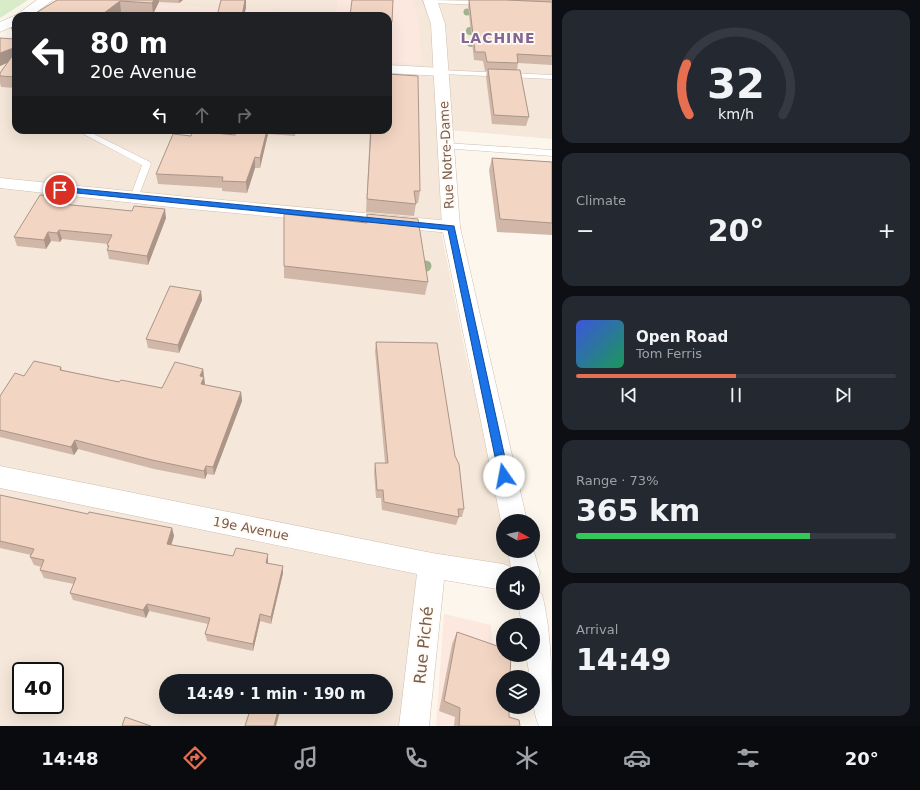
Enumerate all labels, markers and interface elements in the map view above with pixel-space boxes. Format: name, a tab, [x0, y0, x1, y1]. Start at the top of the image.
text: 80 m	[90, 27, 168, 60]
icon: left	[24, 28, 76, 80]
district label: LACHINE	[460, 30, 536, 46]
text: 32	[707, 58, 765, 107]
text: 20e Avenue	[90, 61, 197, 82]
street label: Rue Notre-Dame	[436, 101, 457, 209]
icon: left	[149, 104, 171, 126]
icon: ahead	[191, 104, 213, 126]
icon: right	[233, 104, 255, 126]
text: km/h	[718, 105, 754, 121]
pin	[43, 173, 77, 207]
icon: arrive	[49, 179, 71, 201]
text: Climate	[576, 193, 626, 208]
text: 20°	[708, 213, 764, 248]
text: −	[576, 218, 594, 243]
text: +	[878, 218, 896, 243]
text: Open Road	[636, 328, 728, 346]
text: Tom Ferris	[636, 346, 702, 361]
icon: previous	[618, 384, 640, 406]
icon: pause	[725, 384, 747, 406]
icon: next	[832, 384, 854, 406]
position arrow	[483, 455, 525, 497]
text: Range · 73%	[576, 473, 659, 488]
text: 365 km	[576, 493, 700, 528]
street label: 19e Avenue	[212, 514, 290, 543]
north arrow	[496, 514, 540, 558]
map controls	[496, 514, 540, 714]
button: sound	[496, 566, 540, 610]
street label: Rue Piché	[410, 605, 437, 685]
button: search	[496, 618, 540, 662]
text: Arrival	[576, 622, 618, 637]
text: 14:49	[576, 642, 672, 677]
speed limit sign: 40	[12, 662, 64, 714]
button: layers	[496, 670, 540, 714]
text: 14:49 · 1 min · 190 m	[186, 685, 366, 703]
icon: directions	[181, 744, 209, 772]
icon: music	[292, 744, 320, 772]
icon: phone	[402, 744, 430, 772]
icon: climate	[513, 744, 541, 772]
icon: car	[623, 744, 651, 772]
icon: filters	[734, 744, 762, 772]
text: 14:48	[41, 748, 99, 769]
text: 20°	[845, 748, 879, 769]

